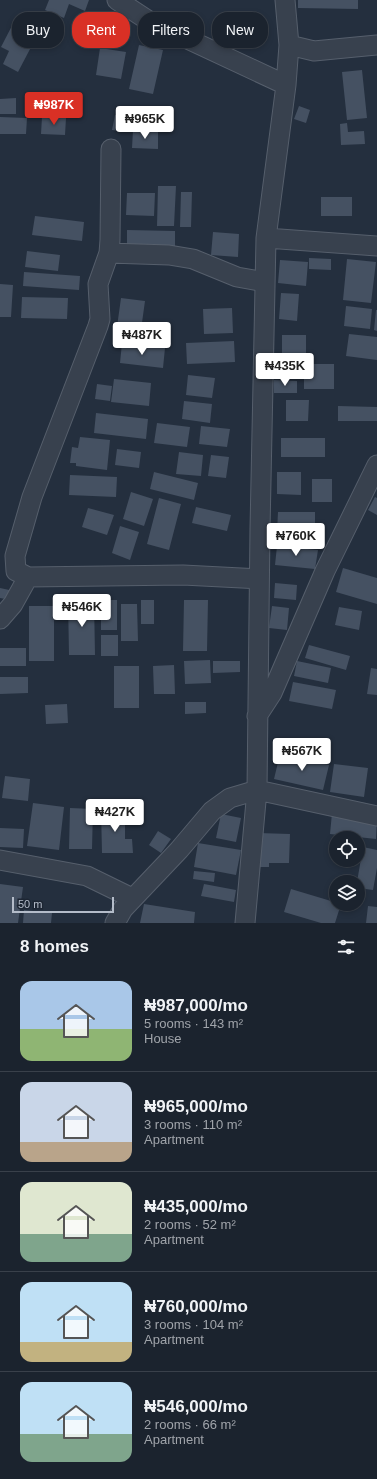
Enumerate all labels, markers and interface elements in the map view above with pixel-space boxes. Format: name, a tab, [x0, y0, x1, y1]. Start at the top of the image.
chip: Buy	[12, 12, 64, 48]
chip: Rent	[72, 12, 130, 48]
chip: Filters	[138, 12, 204, 48]
chip: New	[212, 12, 268, 48]
pin: ₦987K	[26, 92, 82, 126]
text: ₦987K	[34, 97, 74, 112]
pin: ₦965K	[117, 106, 173, 140]
text: ₦965K	[125, 111, 165, 126]
pin: ₦487K	[114, 322, 170, 356]
text: ₦487K	[122, 327, 162, 342]
pin: ₦435K	[257, 353, 313, 387]
text: ₦435K	[265, 358, 305, 373]
pin: ₦760K	[268, 523, 324, 557]
text: ₦760K	[276, 528, 316, 543]
pin: ₦546K	[54, 594, 110, 628]
text: ₦546K	[62, 599, 102, 614]
pin: ₦567K	[274, 738, 330, 772]
text: ₦567K	[282, 743, 322, 758]
pin: ₦427K	[87, 799, 143, 833]
text: ₦427K	[95, 804, 135, 819]
map controls	[329, 831, 365, 911]
button: locate	[329, 831, 365, 867]
button: layers	[329, 875, 365, 911]
scale bar	[12, 895, 114, 914]
text: 50 m	[18, 898, 42, 910]
icon: filters	[335, 936, 357, 958]
text: 8 homes	[20, 937, 89, 956]
text: ₦987,000/mo	[144, 996, 248, 1015]
icon: home	[52, 997, 100, 1045]
text: 5 rooms · 143 m²	[144, 1016, 243, 1031]
text: House	[144, 1031, 182, 1046]
text: ₦965,000/mo	[144, 1097, 248, 1116]
icon: home	[52, 1098, 100, 1146]
text: 3 rooms · 110 m²	[144, 1117, 242, 1132]
text: Apartment	[144, 1132, 204, 1147]
text: ₦435,000/mo	[144, 1197, 248, 1216]
icon: home	[52, 1198, 100, 1246]
text: 2 rooms · 52 m²	[144, 1217, 236, 1232]
text: Apartment	[144, 1232, 204, 1247]
text: ₦760,000/mo	[144, 1297, 248, 1316]
icon: home	[52, 1298, 100, 1346]
text: 3 rooms · 104 m²	[144, 1317, 243, 1332]
text: Apartment	[144, 1332, 204, 1347]
text: ₦546,000/mo	[144, 1397, 248, 1416]
icon: home	[52, 1398, 100, 1446]
text: 2 rooms · 66 m²	[144, 1417, 236, 1432]
text: Apartment	[144, 1432, 204, 1447]

